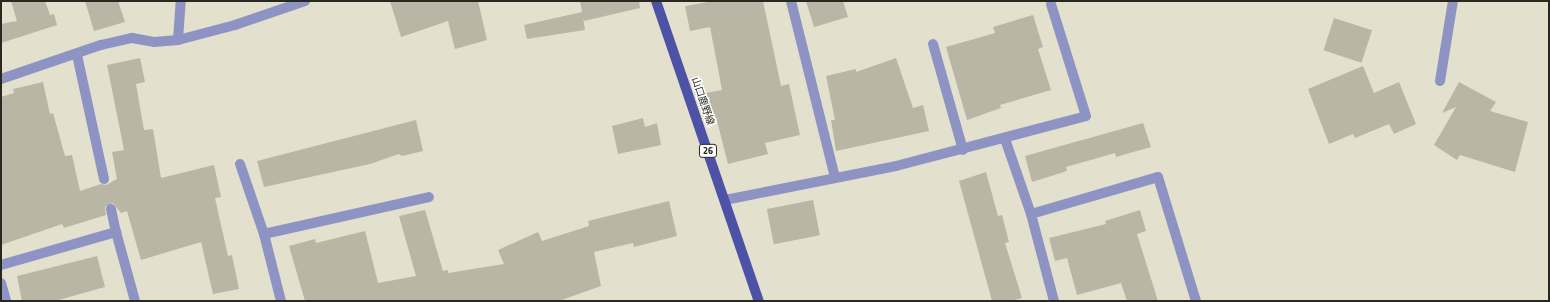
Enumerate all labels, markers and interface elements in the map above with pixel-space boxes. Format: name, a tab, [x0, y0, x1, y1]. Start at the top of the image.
street label: 山口鹿野線	[689, 75, 717, 127]
road number: 26	[698, 144, 718, 158]

